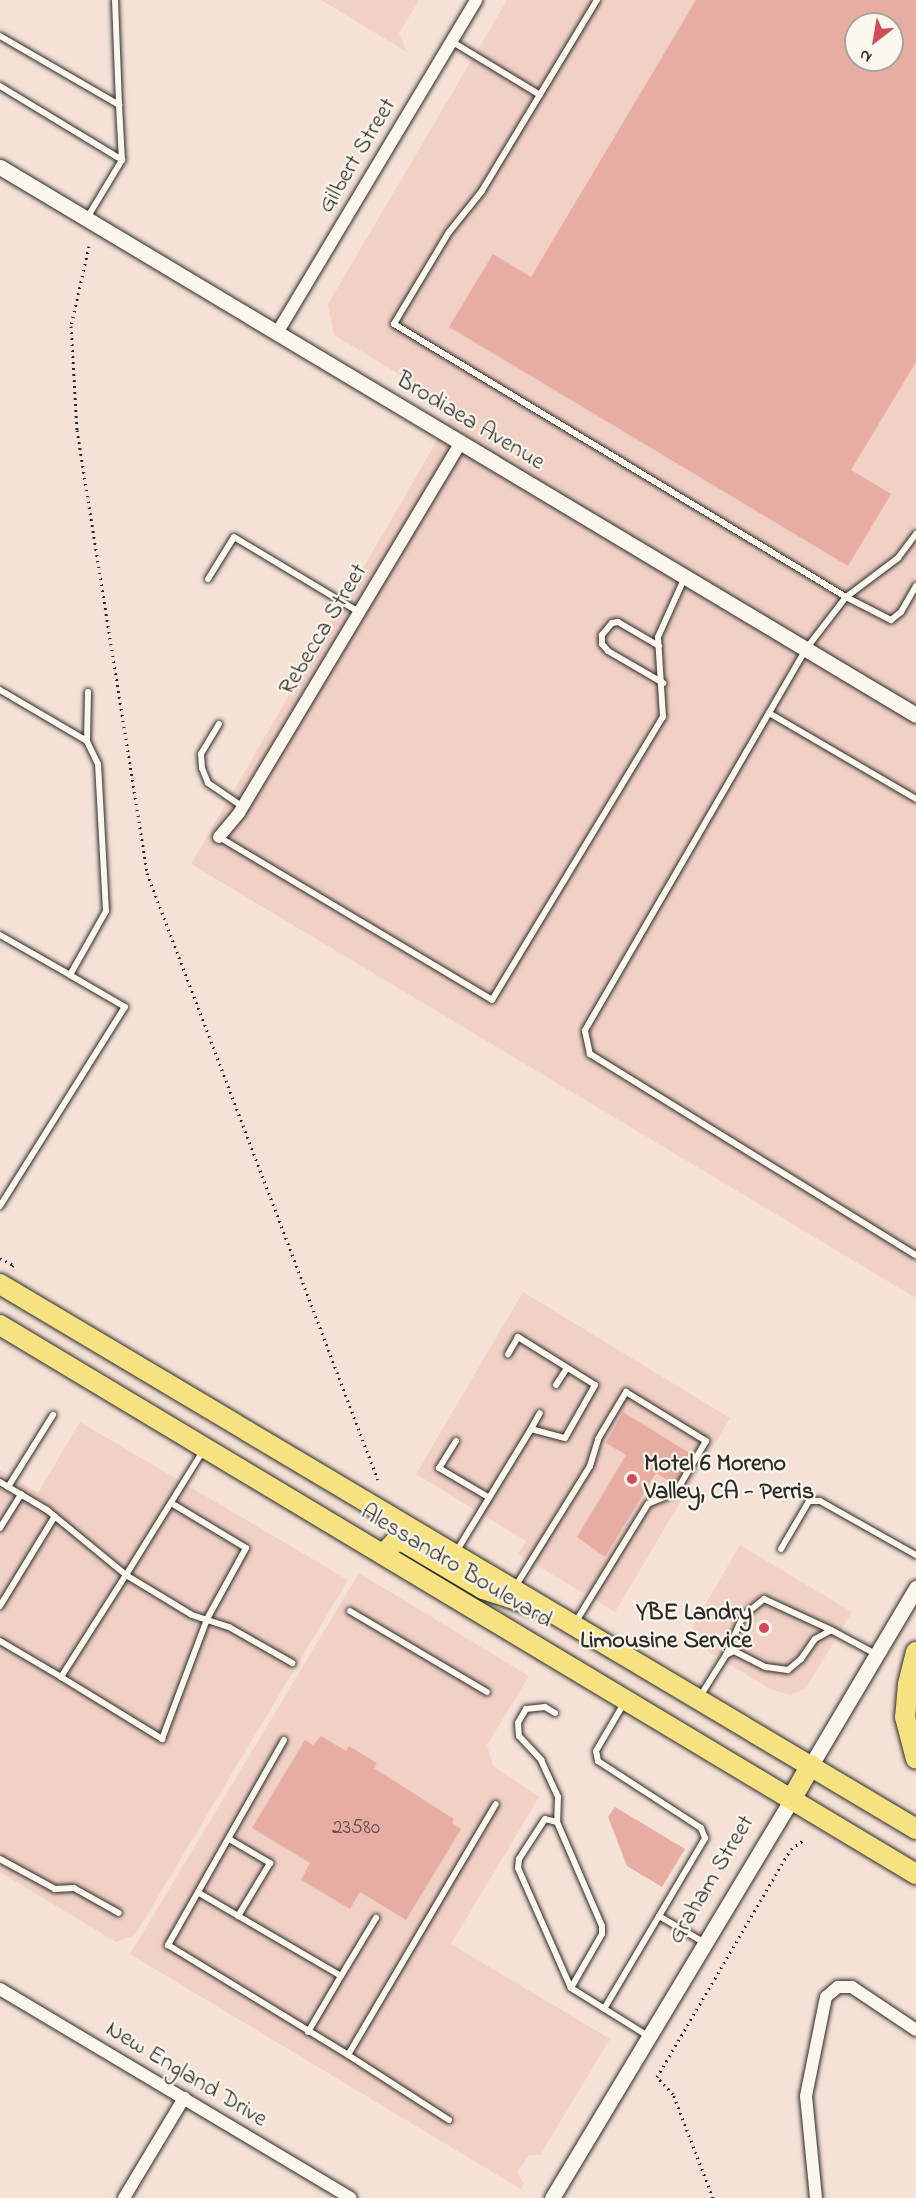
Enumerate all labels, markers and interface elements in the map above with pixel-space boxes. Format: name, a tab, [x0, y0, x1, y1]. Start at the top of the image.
north arrow	[844, 12, 904, 72]
text: N	[855, 43, 877, 69]
street label: Gilbert Street	[312, 93, 404, 219]
street label: Brodiaea Avenue	[390, 366, 550, 478]
street label: Rebecca Street	[273, 559, 375, 701]
place label: Motel 6 Moreno Valley, CA - Perris	[644, 1451, 814, 1507]
marker: Motel 6 Moreno Valley, CA - Perris	[625, 1472, 639, 1486]
street label: Alessandro Boulevard	[355, 1498, 557, 1636]
place label: YBE Landry Limousine Service	[580, 1600, 752, 1656]
marker: YBE Landry Limousine Service	[757, 1621, 771, 1635]
street label: Graham Street	[662, 1810, 762, 1950]
house number: 23580	[332, 1815, 380, 1841]
street label: New England Drive	[100, 2015, 272, 2135]

